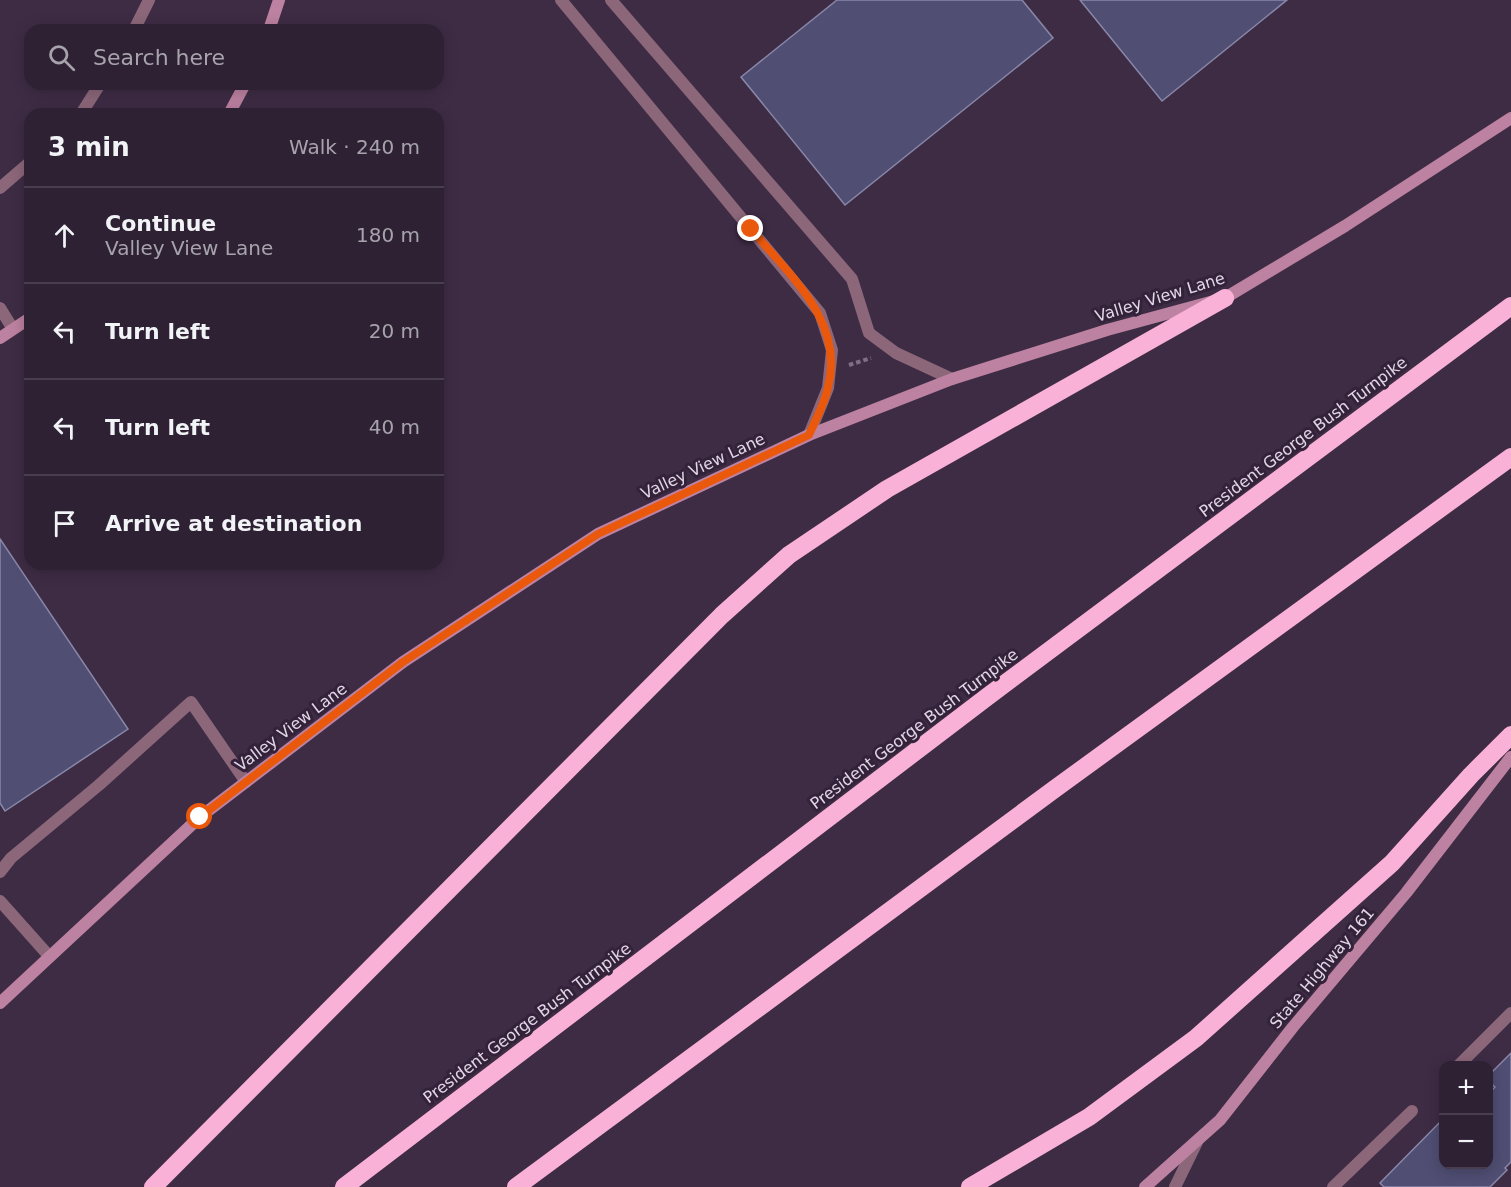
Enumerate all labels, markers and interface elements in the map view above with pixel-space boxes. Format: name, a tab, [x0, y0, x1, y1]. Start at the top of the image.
search box	[24, 24, 444, 90]
icon: search	[45, 41, 78, 74]
text: Search here	[93, 45, 225, 70]
text: 3 min	[48, 132, 130, 162]
text: Walk · 240 m	[289, 135, 420, 159]
text: Continue	[105, 211, 216, 236]
route end	[737, 215, 763, 241]
icon: ahead	[48, 219, 81, 252]
text: 180 m	[356, 223, 420, 247]
text: Valley View Lane	[105, 236, 273, 260]
street label: Valley View Lane	[1093, 268, 1227, 326]
icon: left	[48, 315, 81, 348]
text: Turn left	[105, 319, 210, 344]
text: 20 m	[369, 319, 420, 343]
street label: President George Bush Turnpike	[1196, 353, 1410, 521]
icon: left	[48, 411, 81, 444]
text: Turn left	[105, 415, 210, 440]
text: 40 m	[369, 415, 420, 439]
street label: Valley View Lane	[638, 429, 768, 503]
icon: arrive	[48, 507, 81, 540]
text: Arrive at destination	[105, 511, 362, 536]
street label: President George Bush Turnpike	[807, 645, 1021, 813]
street label: Valley View Lane	[232, 679, 350, 775]
route start	[186, 803, 212, 829]
street label: State Highway 161	[1266, 904, 1378, 1032]
street label: President George Bush Turnpike	[420, 939, 634, 1107]
map controls	[1439, 1061, 1493, 1169]
button: +	[1439, 1061, 1493, 1115]
button: −	[1439, 1115, 1493, 1169]

